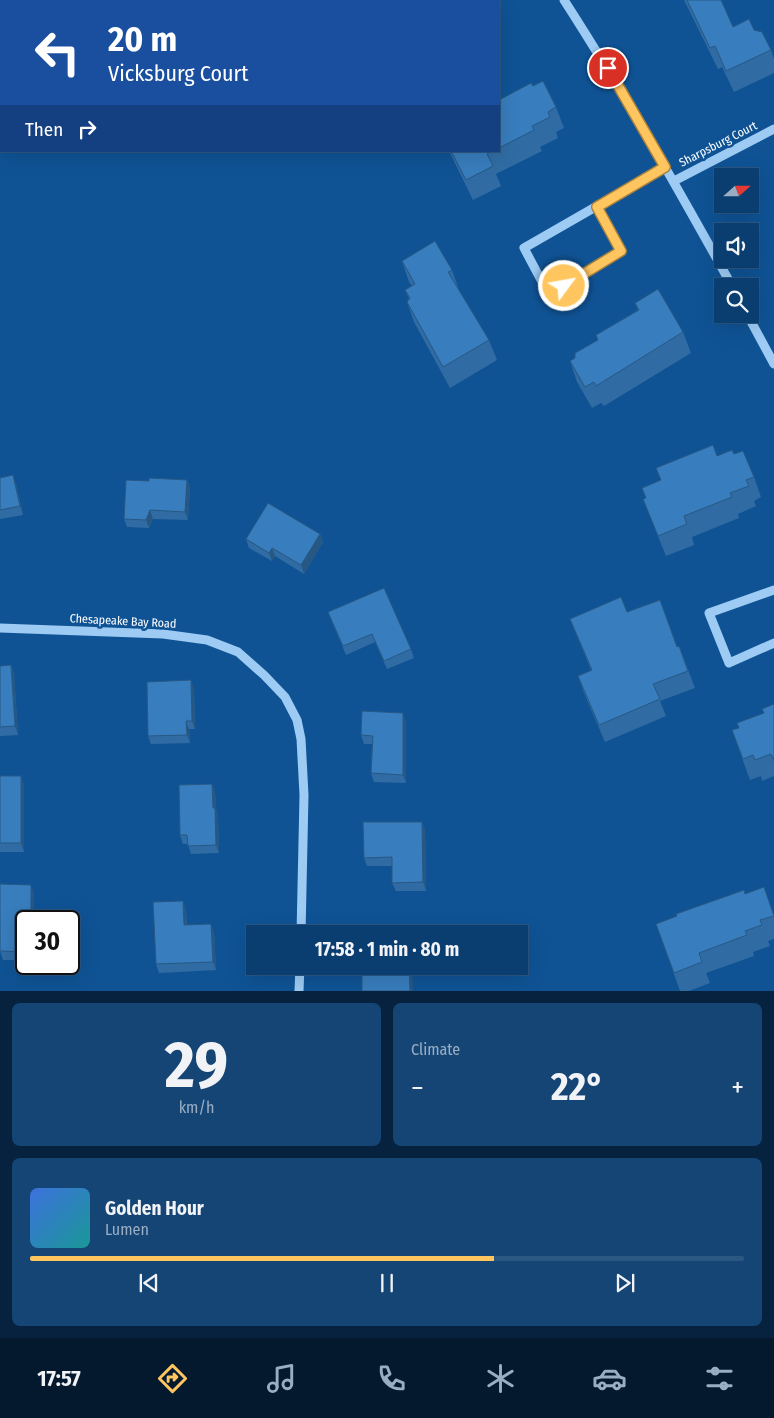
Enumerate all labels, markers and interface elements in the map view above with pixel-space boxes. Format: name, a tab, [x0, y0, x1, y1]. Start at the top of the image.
text: 20 m	[108, 18, 177, 60]
icon: left	[25, 20, 90, 85]
pin	[587, 47, 629, 89]
icon: arrive	[594, 54, 622, 82]
text: Vicksburg Court	[108, 60, 248, 87]
icon: right	[73, 115, 101, 143]
text: Then	[25, 118, 63, 141]
street label: Sharpsburg Court	[677, 118, 759, 170]
north arrow	[714, 168, 759, 212]
map controls	[714, 168, 759, 323]
button: sound	[714, 223, 759, 268]
position arrow	[537, 259, 589, 311]
button: search	[714, 278, 759, 323]
street label: Chesapeake Bay Road	[69, 611, 177, 631]
speed limit sign: 30	[15, 910, 80, 975]
text: 17:58 · 1 min · 80 m	[315, 938, 459, 961]
text: 29	[165, 1026, 228, 1104]
text: Climate	[411, 1040, 460, 1059]
text: 22°	[551, 1064, 604, 1110]
text: −	[411, 1071, 424, 1104]
text: +	[731, 1071, 744, 1104]
text: km/h	[179, 1098, 214, 1117]
text: Golden Hour	[105, 1197, 204, 1220]
text: Lumen	[105, 1220, 149, 1239]
icon: previous	[135, 1269, 163, 1297]
icon: pause	[373, 1269, 401, 1297]
icon: next	[611, 1269, 639, 1297]
icon: directions	[155, 1361, 190, 1396]
icon: music	[264, 1361, 299, 1396]
icon: phone	[374, 1361, 409, 1396]
icon: climate	[483, 1361, 518, 1396]
icon: car	[592, 1361, 627, 1396]
icon: filters	[702, 1361, 737, 1396]
text: 17:57	[37, 1365, 81, 1392]

